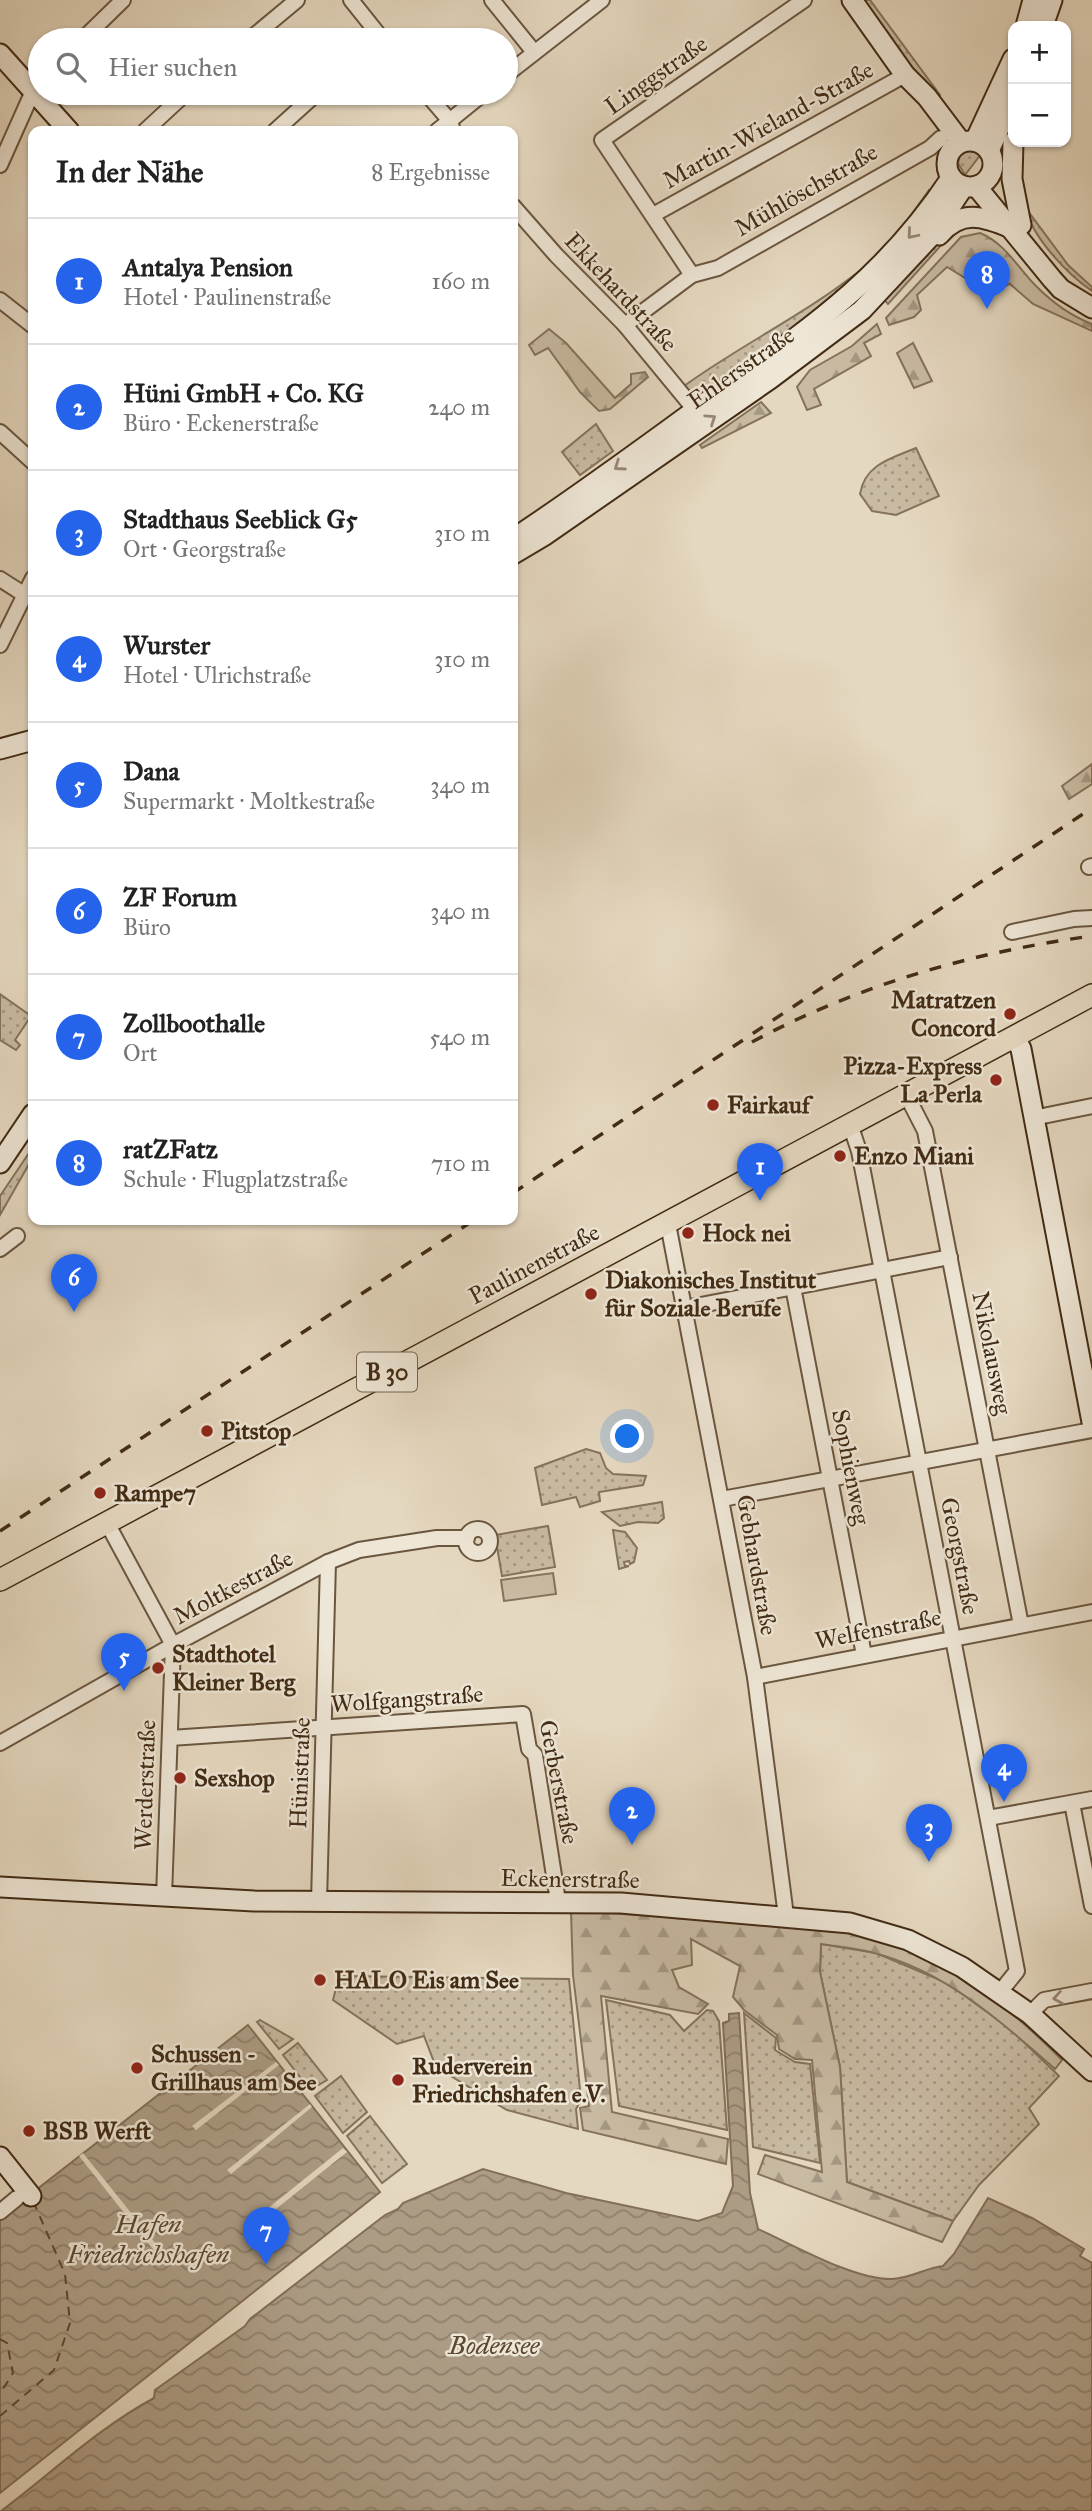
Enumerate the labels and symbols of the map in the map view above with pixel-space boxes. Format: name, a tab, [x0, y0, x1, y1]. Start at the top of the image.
street label: Linggstraße	[599, 29, 713, 121]
street label: Martin-Wieland-Straße	[657, 55, 879, 195]
street label: Mühlöschstraße	[729, 137, 883, 243]
one-way arrow	[908, 225, 920, 238]
street label: Ekkehardstraße	[558, 226, 684, 358]
pin: 8	[964, 251, 1010, 309]
street label: Ehlersstraße	[682, 320, 800, 416]
one-way arrow	[703, 415, 716, 427]
one-way arrow	[614, 458, 627, 470]
place label: Matratzen Concord	[891, 985, 997, 1043]
marker: Matratzen Concord	[1002, 1006, 1018, 1022]
place label: Pizza-Express La Perla	[843, 1051, 983, 1109]
marker: Pizza-Express La Perla	[988, 1072, 1004, 1088]
place label: Fairkauf	[727, 1090, 814, 1120]
marker: Fairkauf	[705, 1097, 721, 1113]
place label: Enzo Miani	[854, 1141, 974, 1171]
pin: 1	[737, 1143, 783, 1201]
marker: Enzo Miani	[832, 1148, 848, 1164]
street label: Paulinenstraße	[463, 1217, 605, 1311]
place label: Hock nei	[702, 1218, 791, 1248]
marker: Hock nei	[680, 1225, 696, 1241]
pin: 6	[51, 1254, 97, 1312]
place label: Diakonisches Institut für Soziale Berufe	[604, 1265, 817, 1323]
marker: Diakonisches Institut für Soziale Berufe	[583, 1286, 599, 1302]
street label: Nikolausweg	[965, 1289, 1019, 1418]
road number: B 30	[357, 1352, 417, 1392]
street label: Sophienweg	[825, 1407, 877, 1528]
place label: Pitstop	[221, 1416, 291, 1446]
your location	[610, 1419, 644, 1453]
marker: Pitstop	[199, 1423, 215, 1439]
place label: Rampe7	[114, 1478, 196, 1508]
marker: Rampe7	[92, 1485, 108, 1501]
street label: Gebhardstraße	[730, 1492, 784, 1638]
street label: Georgstraße	[934, 1495, 986, 1617]
street label: Moltkestraße	[168, 1543, 298, 1631]
street label: Welfenstraße	[812, 1602, 944, 1656]
pin: 5	[101, 1633, 147, 1691]
place label: Stadthotel Kleiner Berg	[172, 1639, 296, 1697]
marker: Stadthotel Kleiner Berg	[150, 1660, 166, 1676]
street label: Wolfgangstraße	[330, 1679, 484, 1719]
street label: Hünistraße	[283, 1717, 317, 1829]
street label: Gerberstraße	[532, 1717, 586, 1847]
street label: Werderstraße	[128, 1719, 162, 1851]
pin: 4	[981, 1744, 1027, 1802]
place label: Sexshop	[194, 1763, 275, 1793]
marker: Sexshop	[172, 1770, 188, 1786]
pin: 2	[609, 1787, 655, 1845]
pin: 3	[906, 1804, 952, 1862]
street label: Eckenerstraße	[500, 1863, 640, 1895]
place label: HALO Eis am See	[334, 1965, 519, 1995]
marker: HALO Eis am See	[312, 1972, 328, 1988]
one-way arrow	[1052, 1989, 1064, 2004]
place label: Schussen - Grillhaus am See	[151, 2039, 317, 2097]
place label: Ruderverein Friedrichshafen e.V.	[412, 2051, 605, 2109]
marker: Schussen - Grillhaus am See	[129, 2060, 145, 2076]
marker: Ruderverein Friedrichshafen e.V.	[390, 2072, 406, 2088]
place label: BSB Werft	[43, 2116, 152, 2146]
marker: BSB Werft	[21, 2123, 37, 2139]
pin: 7	[243, 2207, 289, 2265]
water label: Hafen Friedrichshafen	[66, 2208, 230, 2270]
water label: Bodensee	[448, 2329, 541, 2361]

